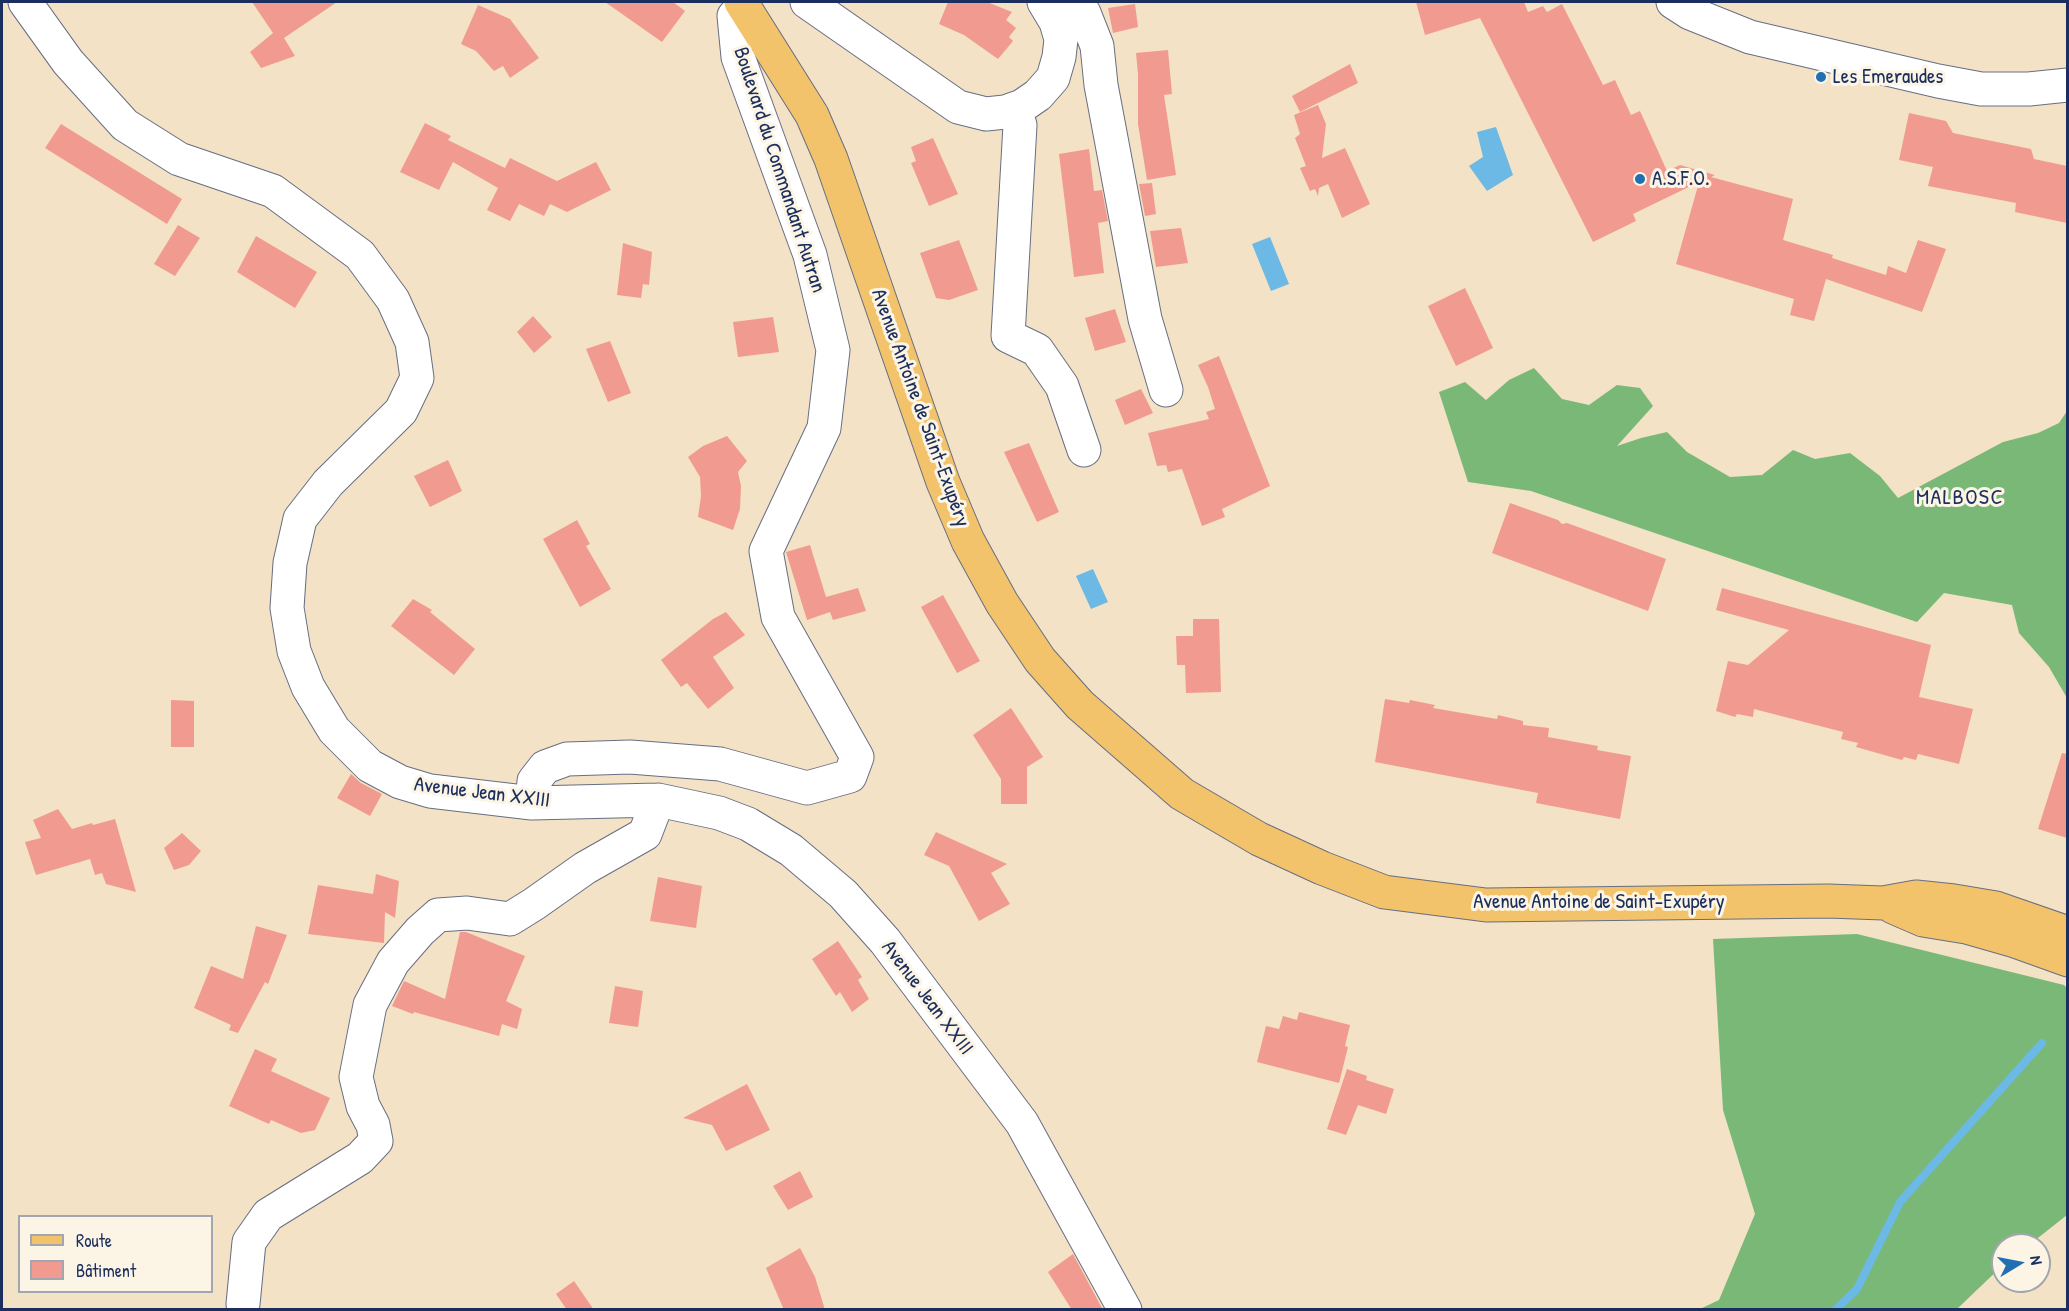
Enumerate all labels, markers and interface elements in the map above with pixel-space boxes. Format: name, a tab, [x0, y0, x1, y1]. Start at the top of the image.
street label: Boulevard du Commandant Autran	[727, 44, 831, 296]
place label: Les Emeraudes	[1833, 64, 1943, 90]
marker: Les Emeraudes	[1814, 70, 1828, 84]
place label: A.S.F.O.	[1652, 166, 1709, 192]
marker: A.S.F.O.	[1633, 172, 1647, 186]
street label: Avenue Antoine de Saint-Exupéry	[865, 286, 975, 530]
district label: MALBOSC	[1916, 485, 2004, 511]
street label: Avenue Jean XXIII	[413, 772, 551, 814]
street label: Avenue Antoine de Saint-Exupéry	[1473, 889, 1725, 915]
street label: Avenue Jean XXIII	[876, 936, 978, 1060]
legend	[18, 1215, 213, 1293]
text: Route	[76, 1228, 112, 1253]
north arrow	[1991, 1233, 2051, 1293]
text: N	[2025, 1254, 2048, 1266]
text: Bâtiment	[76, 1258, 136, 1283]

